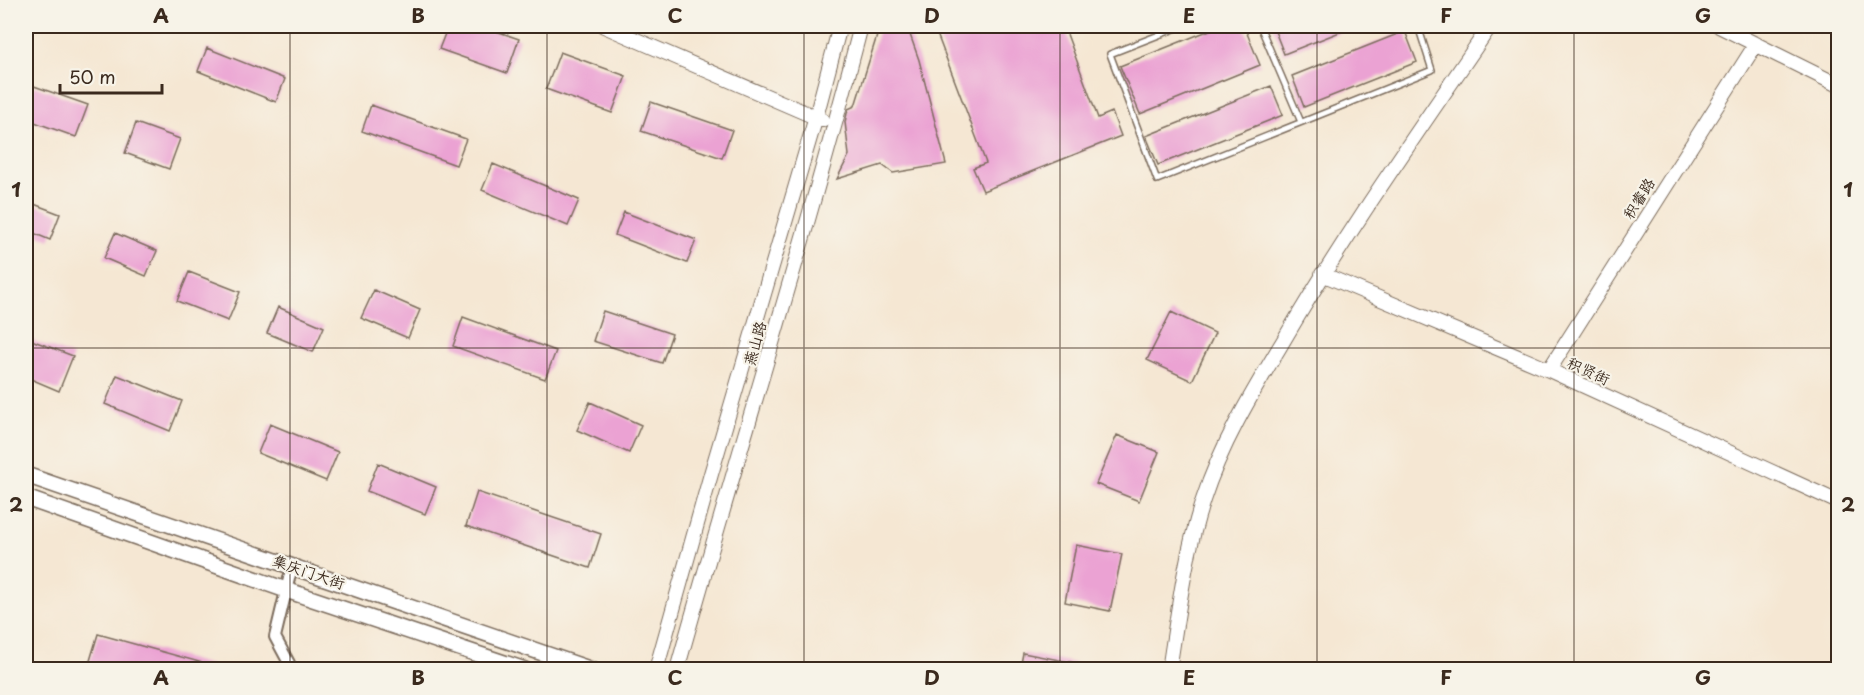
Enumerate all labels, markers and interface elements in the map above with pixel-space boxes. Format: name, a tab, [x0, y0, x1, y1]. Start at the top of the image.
text: A	[153, 0, 169, 30]
text: B	[411, 0, 425, 30]
text: C	[667, 0, 683, 30]
text: D	[924, 0, 940, 30]
text: E	[1183, 0, 1195, 30]
text: F	[1440, 0, 1452, 30]
text: G	[1695, 0, 1711, 30]
scale bar	[60, 57, 162, 95]
text: 50 m	[69, 63, 116, 90]
street label: 积睿路	[1616, 173, 1660, 223]
text: 1	[11, 174, 21, 204]
text: 1	[1843, 174, 1853, 204]
street label: 燕山路	[737, 318, 771, 368]
street label: 积贤街	[1564, 350, 1614, 390]
text: 2	[9, 489, 23, 519]
text: 2	[1841, 489, 1855, 519]
street label: 集庆门大街	[270, 548, 348, 594]
text: A	[153, 662, 169, 692]
text: B	[411, 662, 425, 692]
text: C	[667, 662, 683, 692]
text: D	[924, 662, 940, 692]
text: E	[1183, 662, 1195, 692]
text: F	[1440, 662, 1452, 692]
text: G	[1695, 662, 1711, 692]

